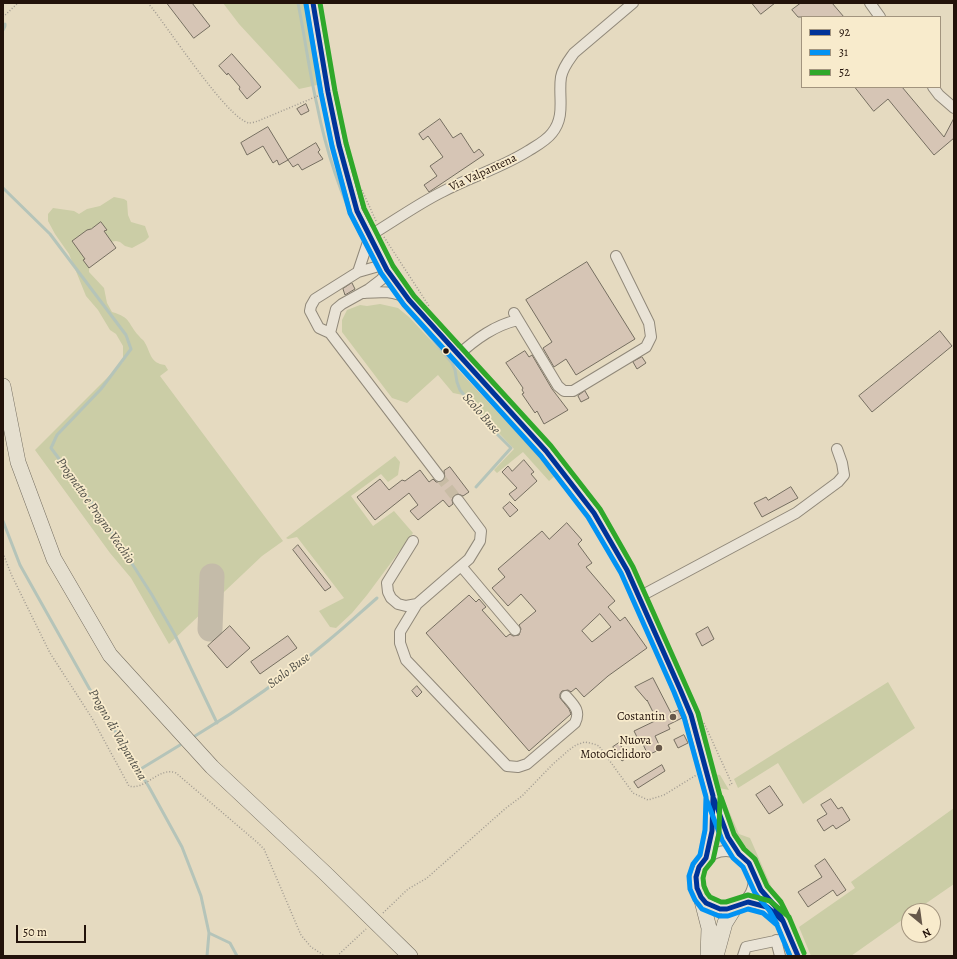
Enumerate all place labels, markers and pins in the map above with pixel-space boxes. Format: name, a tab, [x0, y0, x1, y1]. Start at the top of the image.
unlabelled marker	[441, 346, 451, 356]
place label: Costantin	[617, 710, 665, 724]
marker: Costantin	[668, 712, 678, 722]
place label: Nuova MotoCiclidoro	[580, 734, 651, 762]
marker: Nuova MotoCiclidoro	[654, 743, 664, 753]

